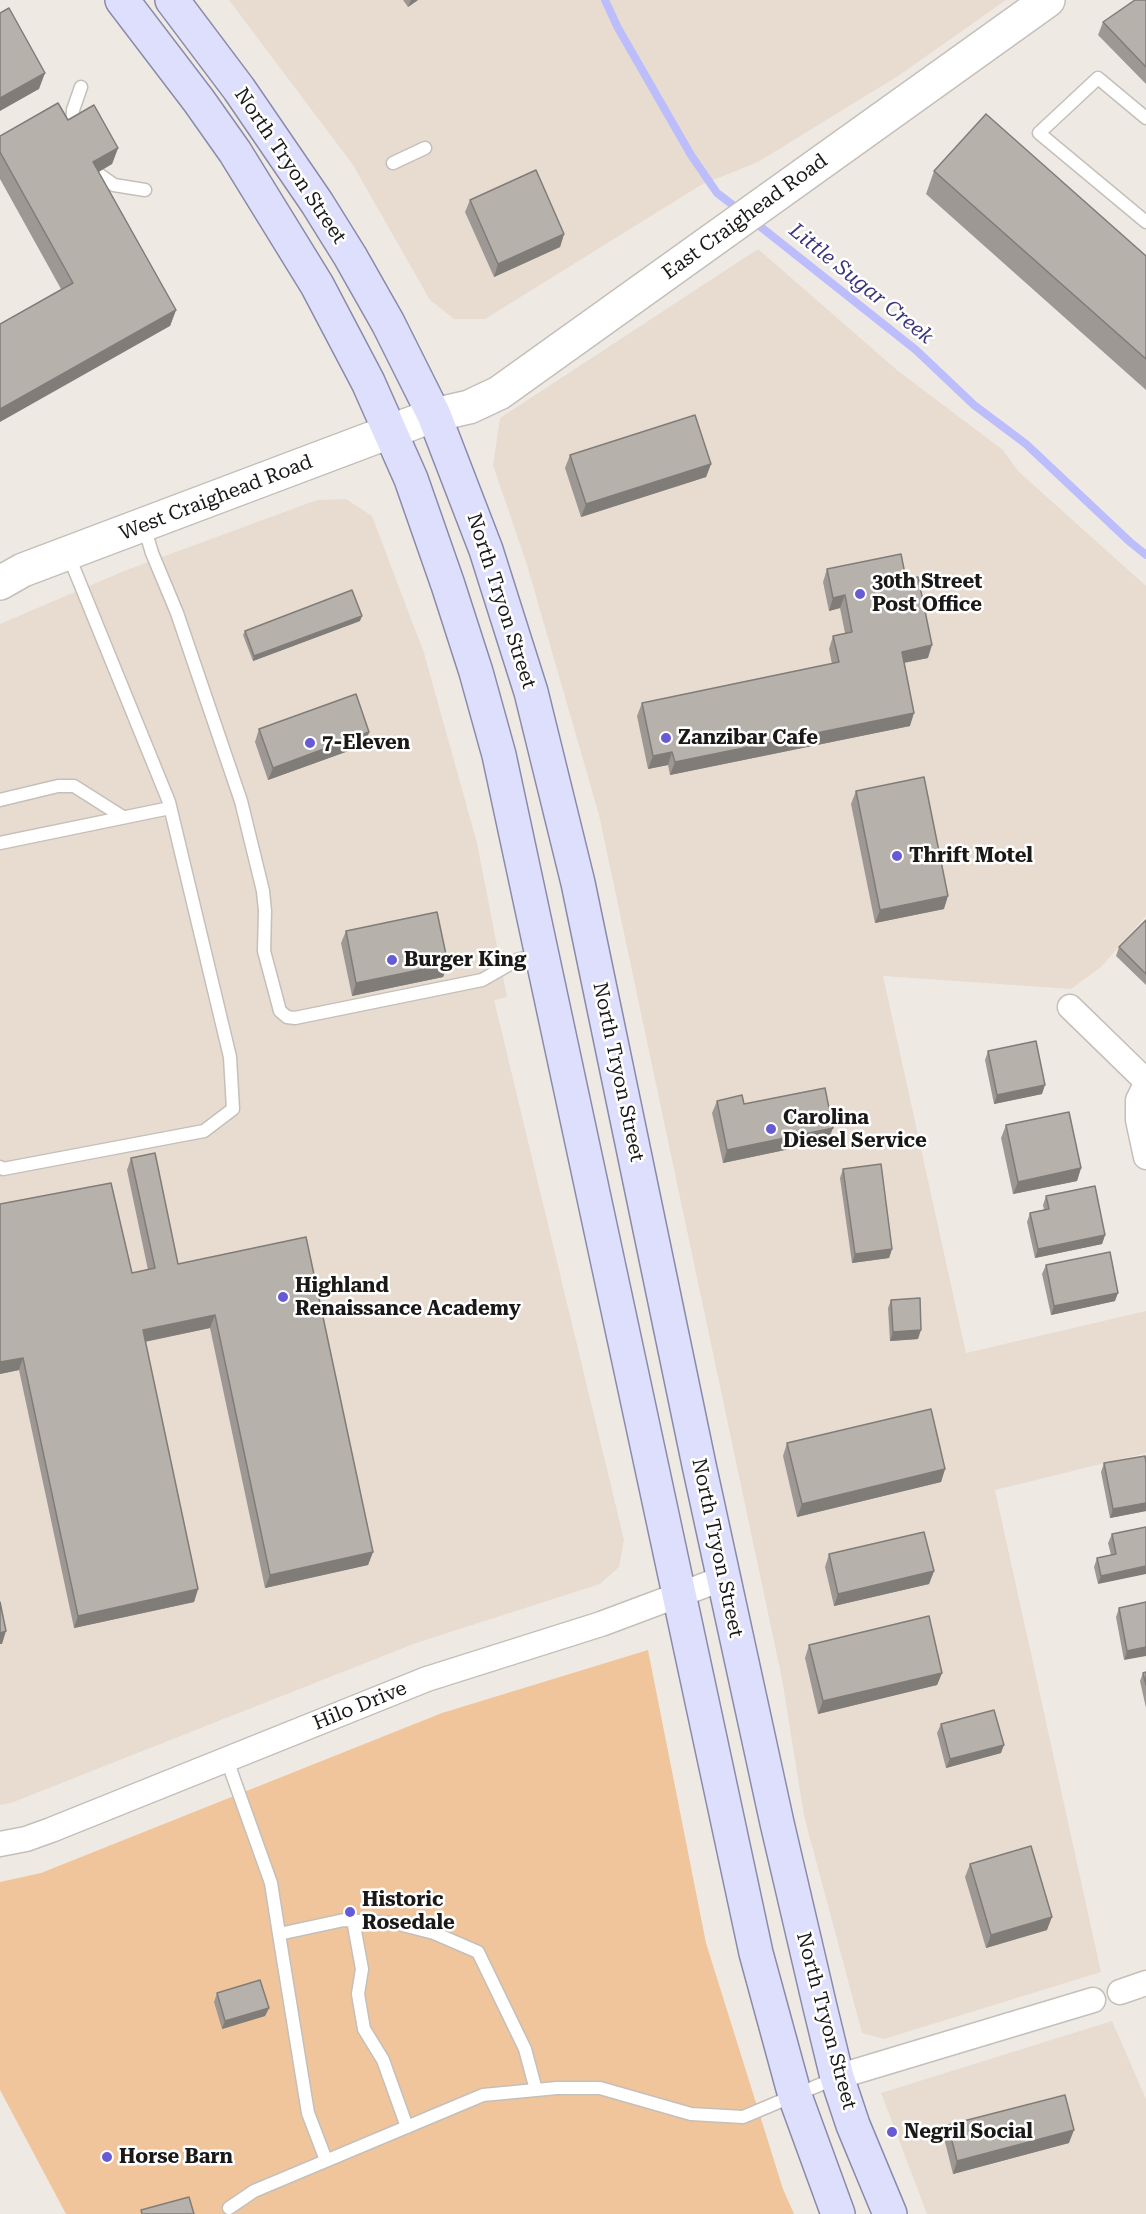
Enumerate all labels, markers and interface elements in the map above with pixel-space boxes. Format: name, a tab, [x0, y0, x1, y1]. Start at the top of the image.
street label: North Tryon Street	[229, 83, 351, 249]
street label: East Craighead Road	[658, 149, 832, 285]
water label: Little Sugar Creek	[784, 218, 938, 350]
street label: West Craighead Road	[116, 450, 316, 546]
street label: North Tryon Street	[461, 510, 541, 692]
place label: 30th Street Post Office	[872, 570, 982, 617]
marker: 30th Street Post Office	[853, 587, 867, 601]
place label: Zanzibar Cafe	[678, 726, 818, 750]
place label: 7-Eleven	[322, 731, 410, 755]
marker: Zanzibar Cafe	[659, 731, 673, 745]
marker: 7-Eleven	[303, 736, 317, 750]
place label: Thrift Motel	[909, 844, 1033, 868]
marker: Thrift Motel	[890, 849, 904, 863]
place label: Burger King	[404, 948, 526, 972]
marker: Burger King	[385, 953, 399, 967]
street label: North Tryon Street	[587, 980, 649, 1164]
place label: Carolina Diesel Service	[783, 1106, 927, 1153]
marker: Carolina Diesel Service	[764, 1122, 778, 1136]
place label: Highland Renaissance Academy	[295, 1274, 521, 1321]
marker: Highland Renaissance Academy	[276, 1290, 290, 1304]
street label: North Tryon Street	[686, 1456, 748, 1640]
street label: Hilo Drive	[310, 1676, 410, 1736]
place label: Historic Rosedale	[362, 1888, 455, 1935]
marker: Historic Rosedale	[343, 1905, 357, 1919]
street label: North Tryon Street	[791, 1930, 861, 2112]
place label: Negril Social	[904, 2120, 1033, 2144]
marker: Negril Social	[885, 2125, 899, 2139]
place label: Horse Barn	[119, 2145, 233, 2169]
marker: Horse Barn	[100, 2150, 114, 2164]

